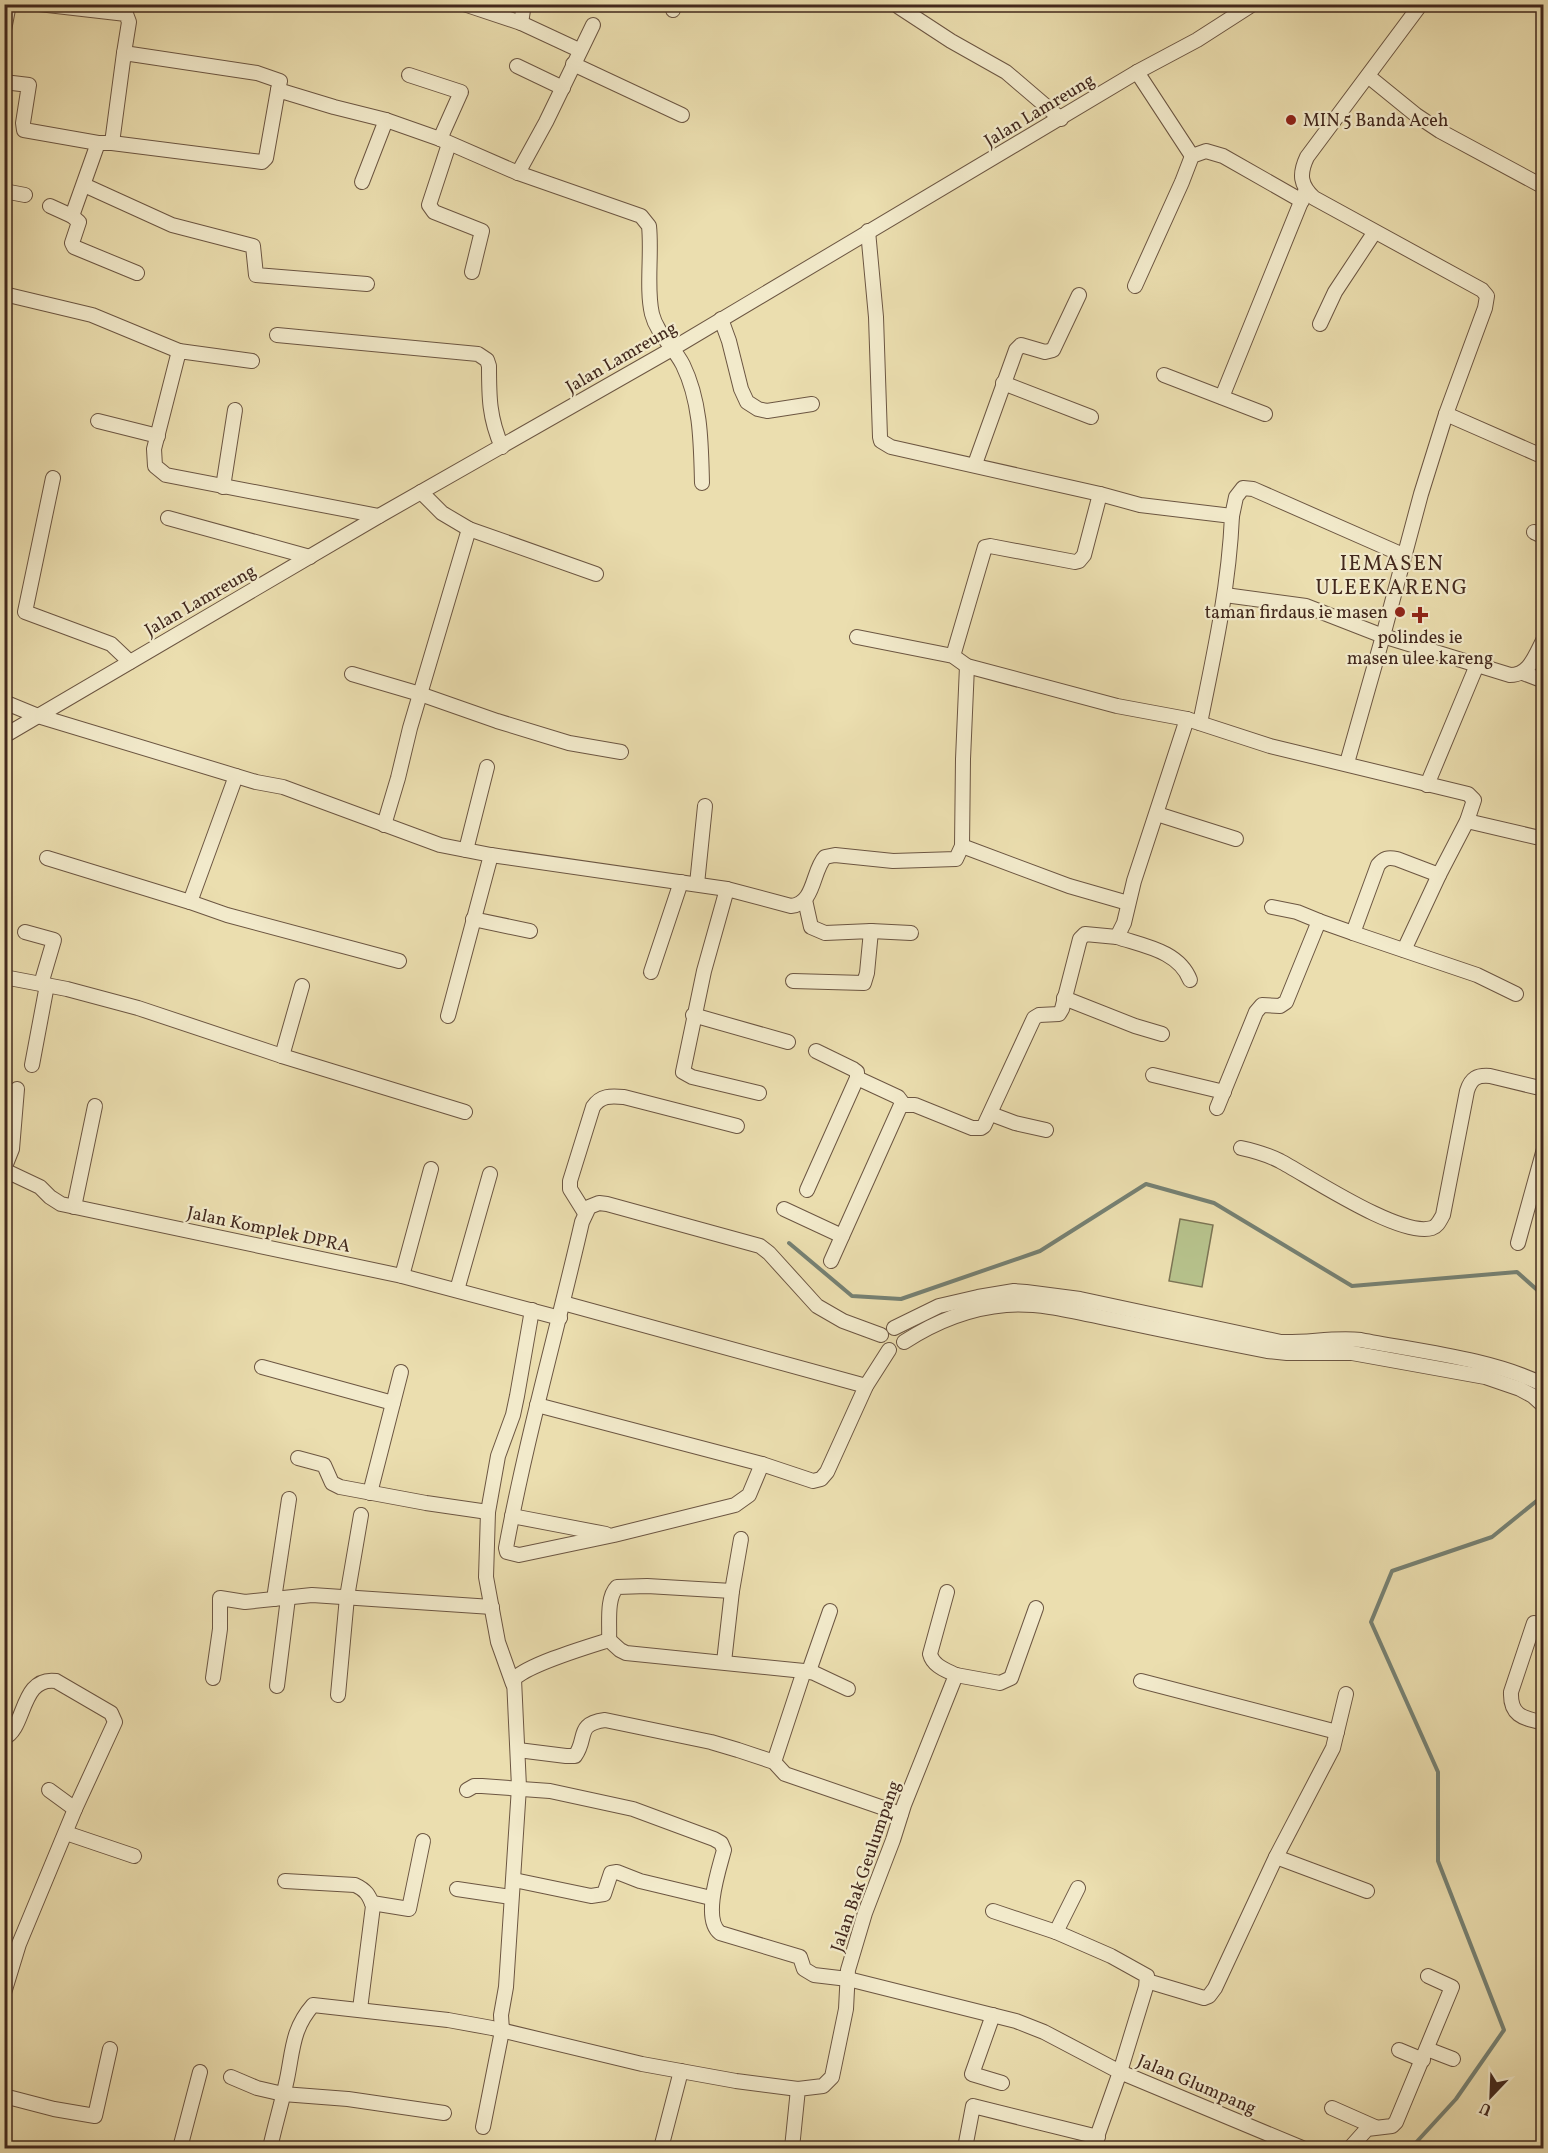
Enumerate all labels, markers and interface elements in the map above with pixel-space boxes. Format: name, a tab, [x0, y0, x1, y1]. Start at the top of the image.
street label: Jalan Lamreung	[980, 68, 1100, 154]
place label: MIN 5 Banda Aceh	[1303, 109, 1449, 134]
marker: MIN 5 Banda Aceh	[1284, 113, 1298, 127]
street label: Jalan Lamreung	[561, 316, 682, 400]
district label: IEMASEN ULEEKARENG	[1315, 550, 1469, 603]
street label: Jalan Lamreung	[140, 559, 261, 643]
place label: taman firdaus ie masen	[1205, 601, 1388, 626]
marker: taman firdaus ie masen	[1393, 605, 1407, 619]
marker: polindes ie masen ulee kareng	[1411, 606, 1429, 624]
place label: polindes ie masen ulee kareng	[1347, 626, 1493, 672]
street label: Jalan Komplek DPRA	[185, 1201, 353, 1260]
street label: Jalan Bak Geulumpang	[825, 1777, 907, 1956]
street label: Jalan Glumpang	[1133, 2049, 1260, 2122]
north arrow	[1461, 2066, 1521, 2126]
text: U	[1477, 2096, 1495, 2120]

